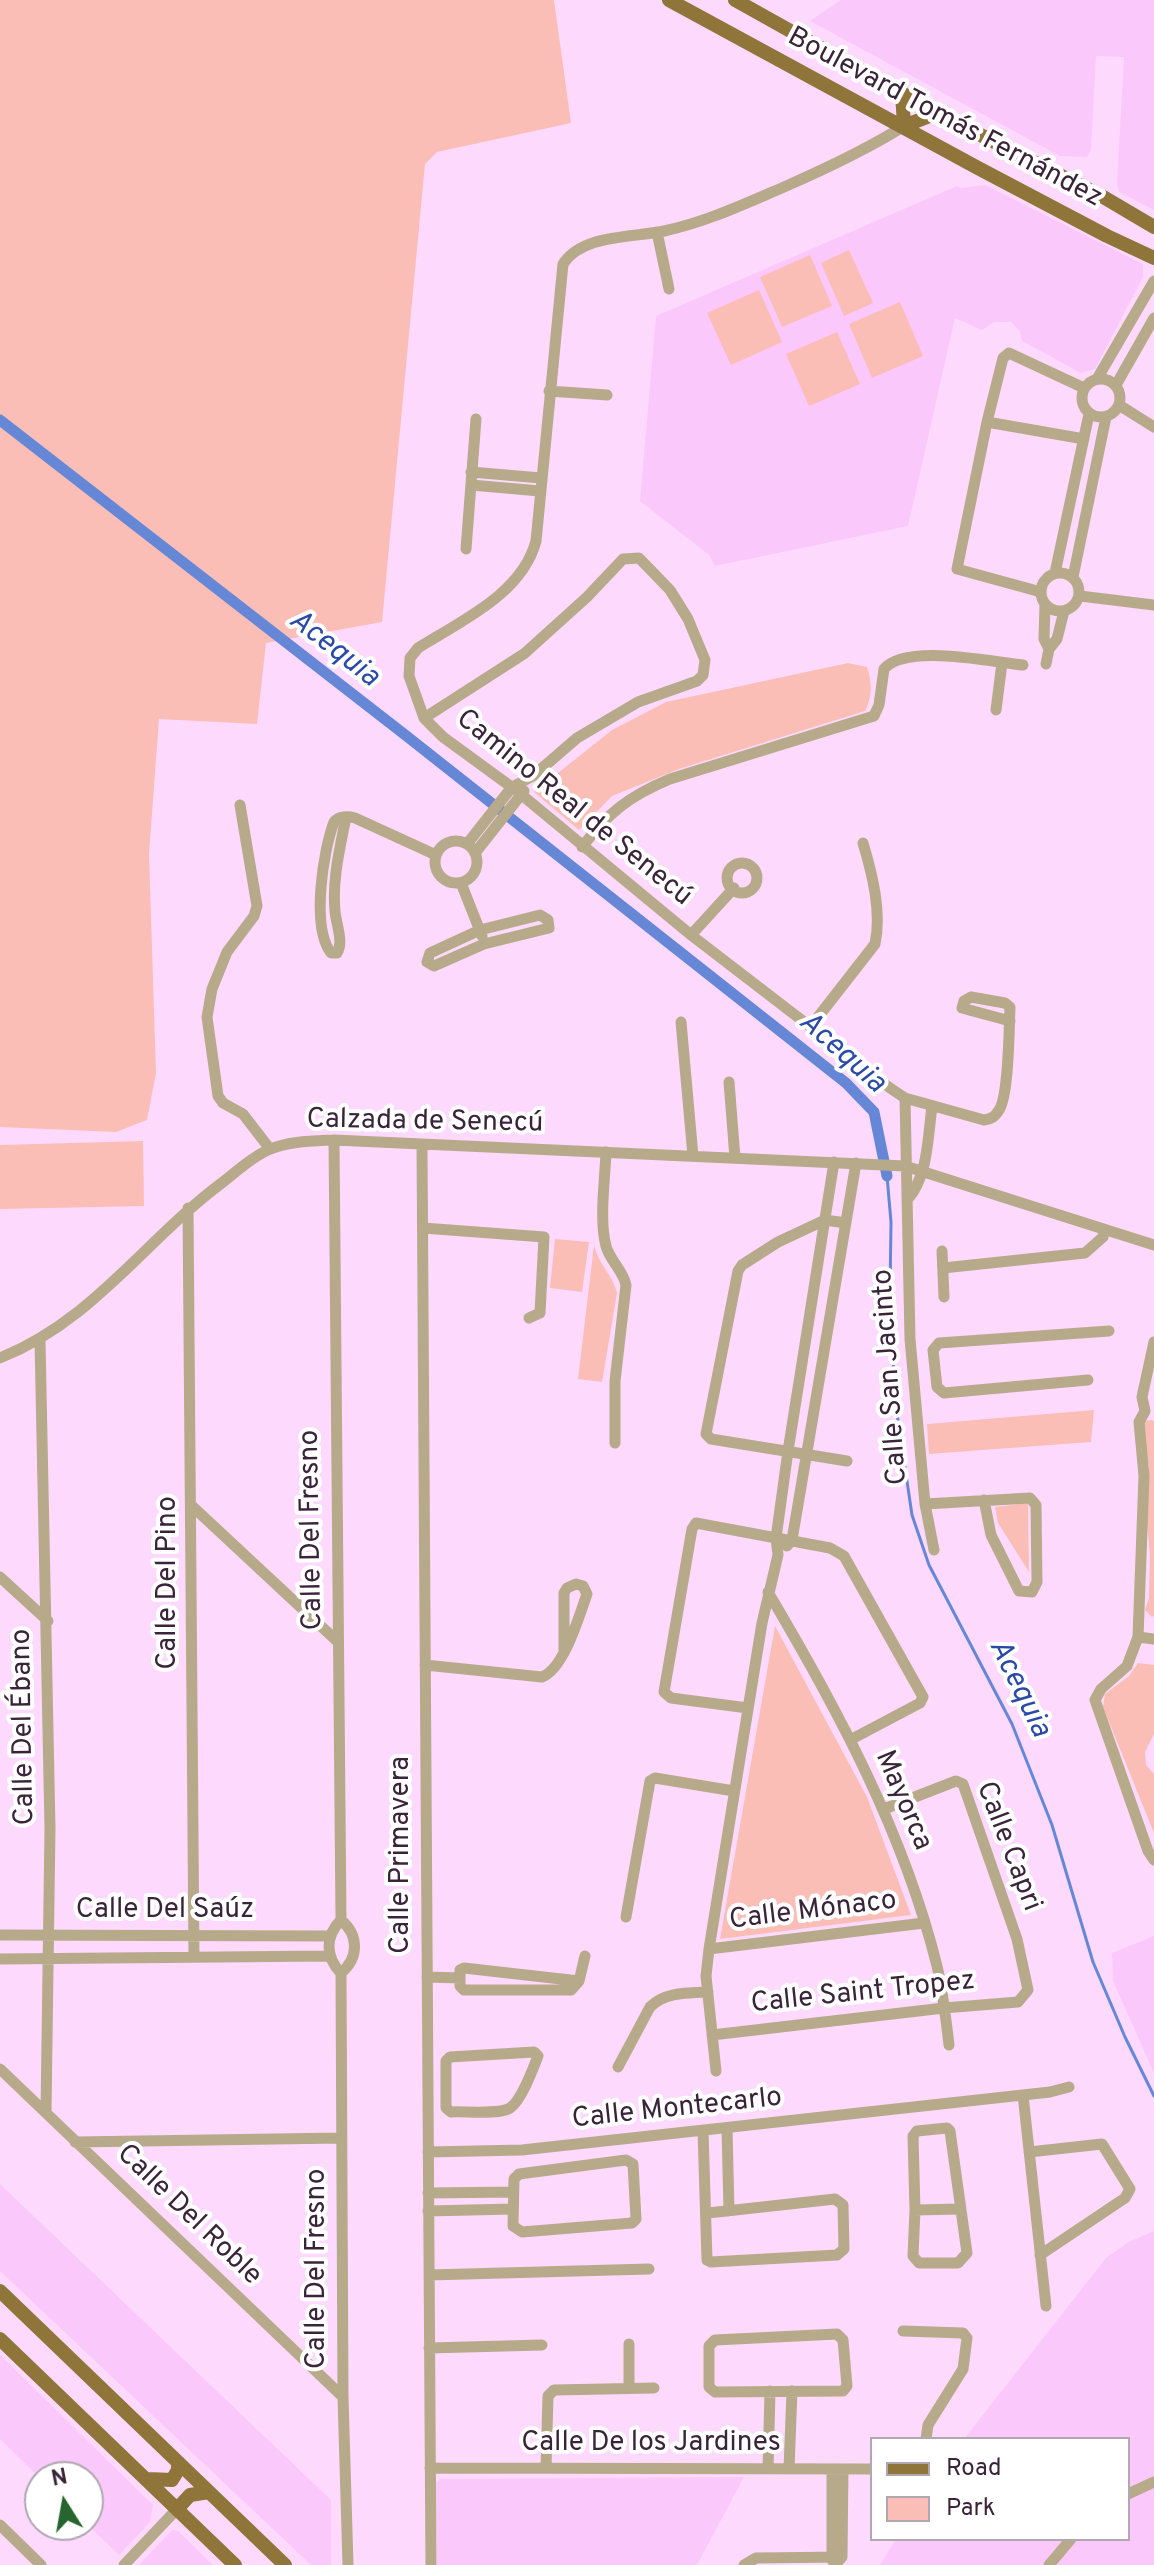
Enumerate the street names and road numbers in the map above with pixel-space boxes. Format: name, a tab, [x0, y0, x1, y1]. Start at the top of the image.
street label: Boulevard Tomás Fernández	[781, 22, 1107, 216]
street label: Camino Real de Senecú	[448, 703, 698, 915]
street label: Calzada de Senecú	[306, 1104, 544, 1142]
street label: Calle San Jacinto	[868, 1268, 916, 1486]
street label: Calle Del Fresno	[294, 1429, 332, 1631]
street label: Calle Del Pino	[152, 1496, 186, 1670]
street label: Calle Del Ébano	[6, 1628, 44, 1826]
street label: Mayorca	[866, 1746, 938, 1856]
street label: Calle Primavera	[385, 1756, 419, 1954]
street label: Calle Capri	[967, 1778, 1047, 1916]
street label: Calle Mónaco	[727, 1885, 899, 1939]
street label: Calle Del Saúz	[76, 1894, 254, 1928]
street label: Calle Saint Tropez	[749, 1966, 977, 2022]
street label: Calle Montecarlo	[570, 2082, 784, 2138]
street label: Calle Del Roble	[108, 2138, 268, 2294]
street label: Calle Del Fresno	[301, 2169, 335, 2369]
street label: Calle De los Jardines	[521, 2427, 781, 2461]

